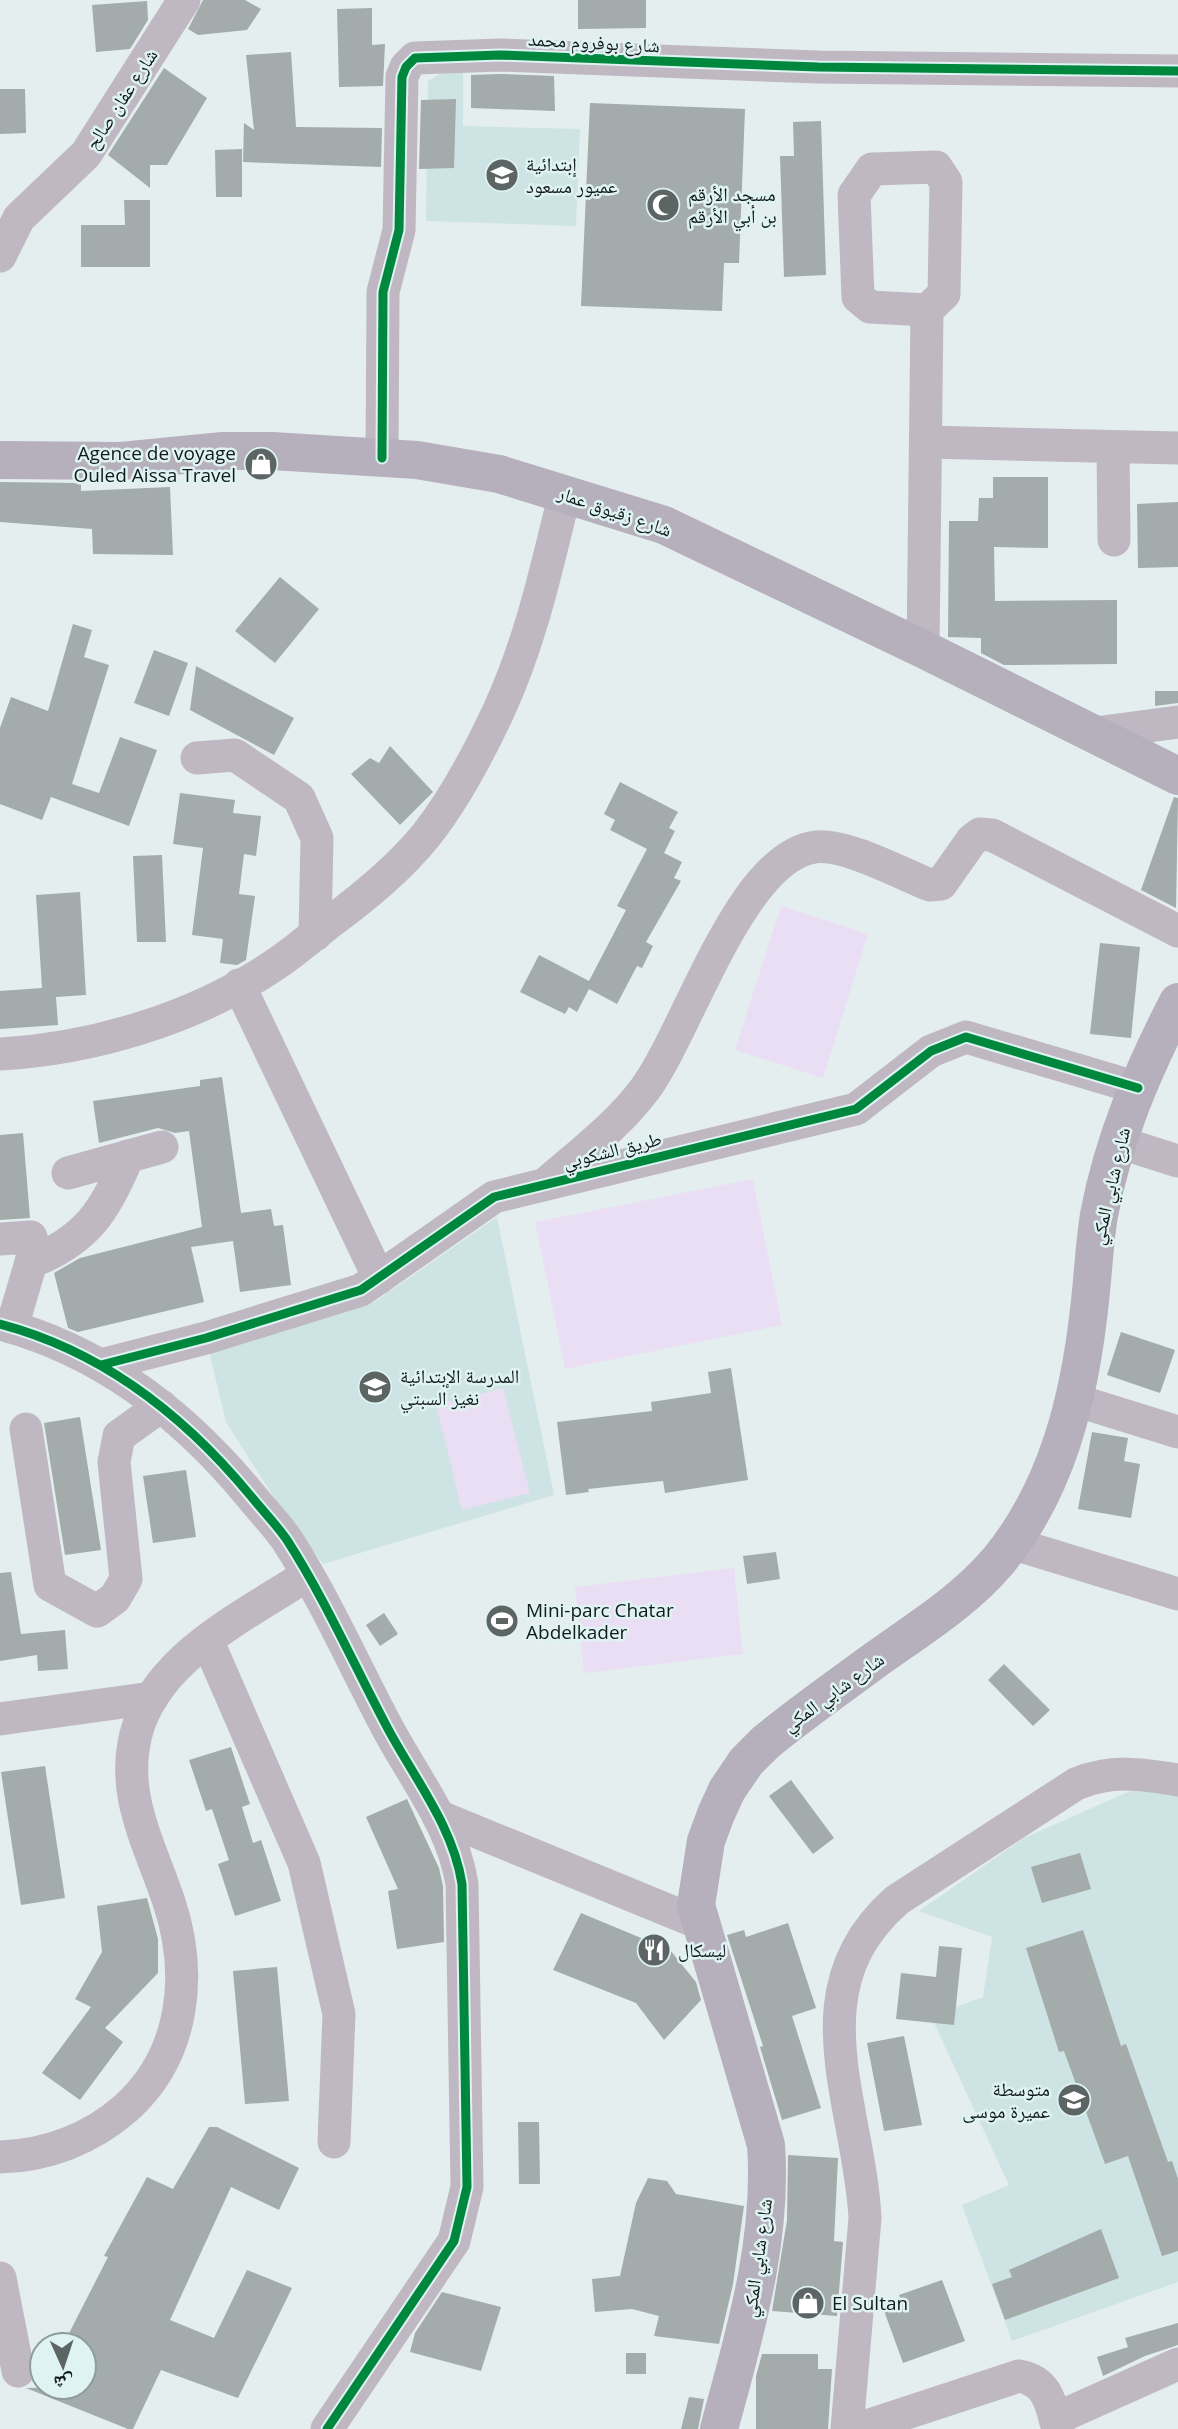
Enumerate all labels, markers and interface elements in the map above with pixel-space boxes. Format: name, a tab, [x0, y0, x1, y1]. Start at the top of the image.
street label: شارع بوفروم محمد	[527, 26, 661, 59]
street label: شارع عفان صالح	[79, 44, 163, 154]
place label: إبتدائية عميور مسعود	[526, 151, 618, 199]
school or university icon: إبتدائية عميور مسعود	[483, 156, 521, 194]
place label: مسجد الأرقم بن أبي الأرقم	[688, 181, 777, 232]
mosque icon: مسجد الأرقم بن أبي الأرقم	[644, 186, 682, 224]
place label: Agence de voyage Ouled Aissa Travel	[73, 440, 236, 488]
shop icon: Agence de voyage Ouled Aissa Travel	[242, 445, 280, 483]
street label: شارع زقيوق عمار	[554, 479, 675, 543]
street label: طريق الشكوبي	[560, 1125, 665, 1178]
street label: شارع شابي المكي	[1084, 1125, 1139, 1248]
place label: المدرسة الإبتدائية نغيز السبتي	[400, 1363, 519, 1414]
school or university icon: المدرسة الإبتدائية نغيز السبتي	[356, 1368, 394, 1406]
place label: Mini-parc Chatar Abdelkader	[526, 1597, 674, 1645]
sports icon: Mini-parc Chatar Abdelkader	[483, 1602, 521, 1640]
street label: شارع شابي المكي	[777, 1646, 891, 1740]
restaurant icon: ليسكال	[635, 1931, 673, 1969]
place label: ليسكال	[678, 1937, 726, 1963]
place label: متوسطة عميرة موسى	[962, 2076, 1050, 2124]
school or university icon: متوسطة عميرة موسى	[1055, 2081, 1093, 2119]
street label: شارع شابي المكي	[736, 2197, 781, 2319]
shop icon: El Sultan	[789, 2284, 827, 2322]
place label: El Sultan	[832, 2290, 908, 2316]
north arrow	[28, 2331, 98, 2401]
text: ش	[53, 2369, 75, 2396]

